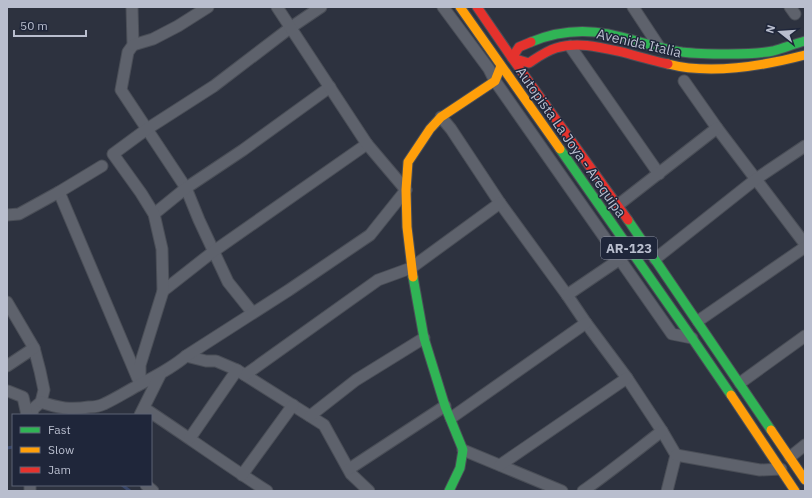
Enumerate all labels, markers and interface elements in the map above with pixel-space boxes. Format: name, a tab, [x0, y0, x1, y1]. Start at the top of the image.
scale bar	[14, 12, 86, 38]
north arrow	[760, 12, 800, 52]
text: 50 m	[20, 18, 48, 33]
text: N	[763, 23, 778, 35]
street label: Avenida Italia	[595, 25, 684, 62]
street label: Autopista La Joya - Arequipa	[512, 63, 630, 221]
road number: AR-123	[601, 237, 657, 259]
legend	[12, 414, 152, 486]
text: Fast	[48, 422, 71, 437]
text: Slow	[48, 442, 74, 457]
text: Jam	[48, 462, 71, 477]

